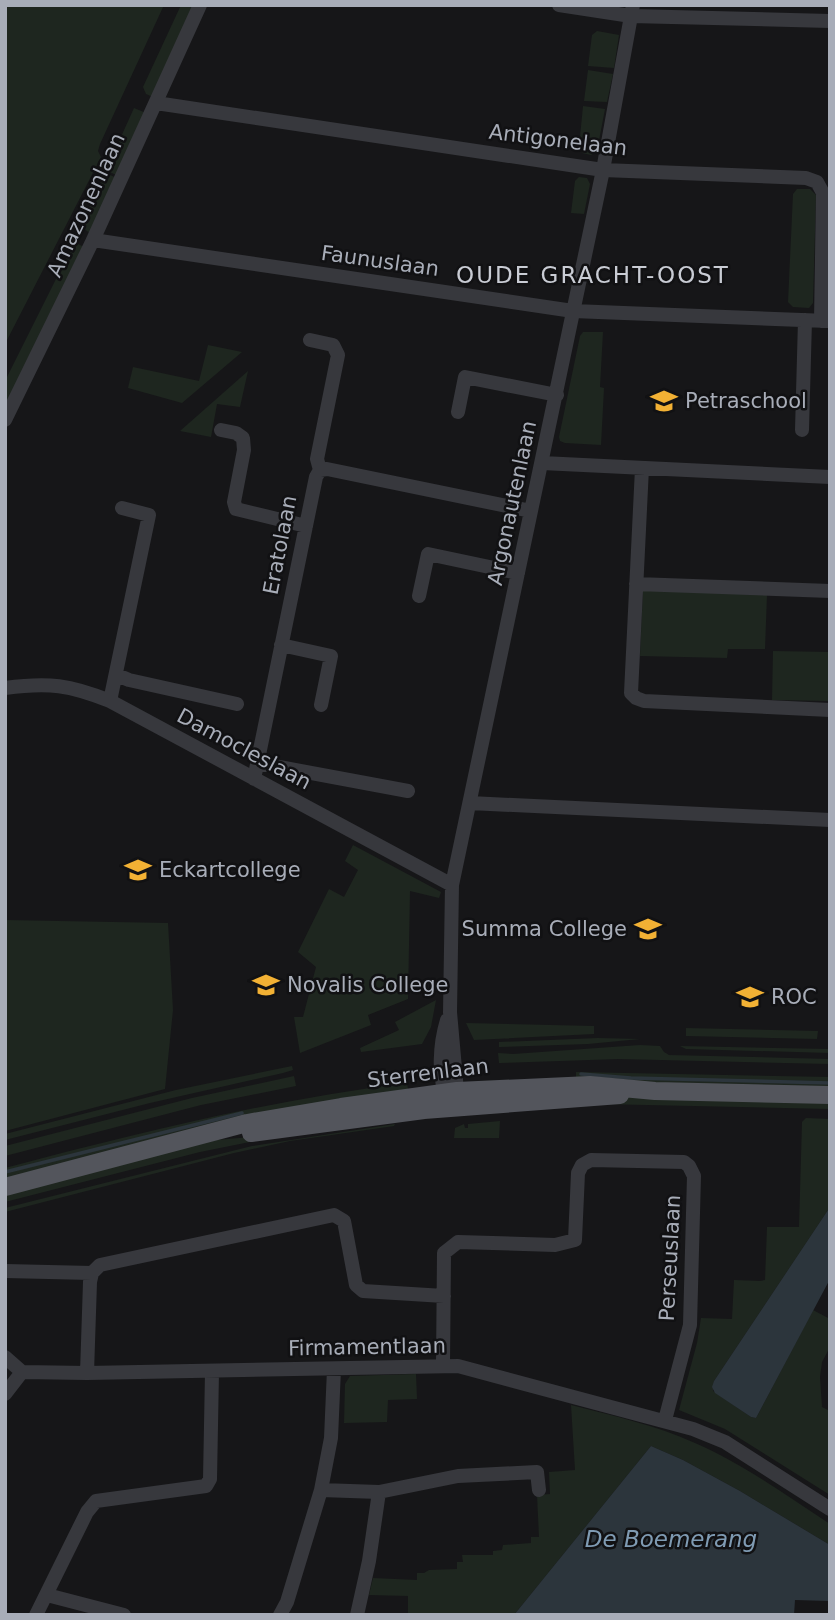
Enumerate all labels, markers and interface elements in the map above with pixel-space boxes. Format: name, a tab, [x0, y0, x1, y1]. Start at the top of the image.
street label: Antigonelaan	[488, 120, 628, 160]
street label: Amazonenlaan	[42, 129, 130, 281]
street label: Faunuslaan	[320, 241, 440, 281]
district label: OUDE GRACHT-OOST	[456, 262, 730, 288]
school or university icon: Petraschool	[649, 386, 679, 416]
place label: Petraschool	[685, 389, 807, 413]
street label: Argonautenlaan	[483, 419, 541, 587]
street label: Eratolaan	[259, 493, 301, 597]
street label: Damocleslaan	[173, 704, 315, 794]
school or university icon: Eckartcollege	[123, 855, 153, 885]
place label: Eckartcollege	[159, 858, 301, 882]
school or university icon: Summa College	[633, 914, 663, 944]
place label: Summa College	[462, 917, 627, 941]
school or university icon: Novalis College	[251, 970, 281, 1000]
place label: Novalis College	[287, 973, 449, 997]
school or university icon: ROC	[735, 982, 765, 1012]
place label: ROC	[771, 985, 817, 1009]
street label: Sterrenlaan	[366, 1054, 490, 1092]
street label: Perseuslaan	[655, 1194, 685, 1322]
street label: Firmamentlaan	[288, 1334, 446, 1360]
water label: De Boemerang	[585, 1526, 757, 1552]

